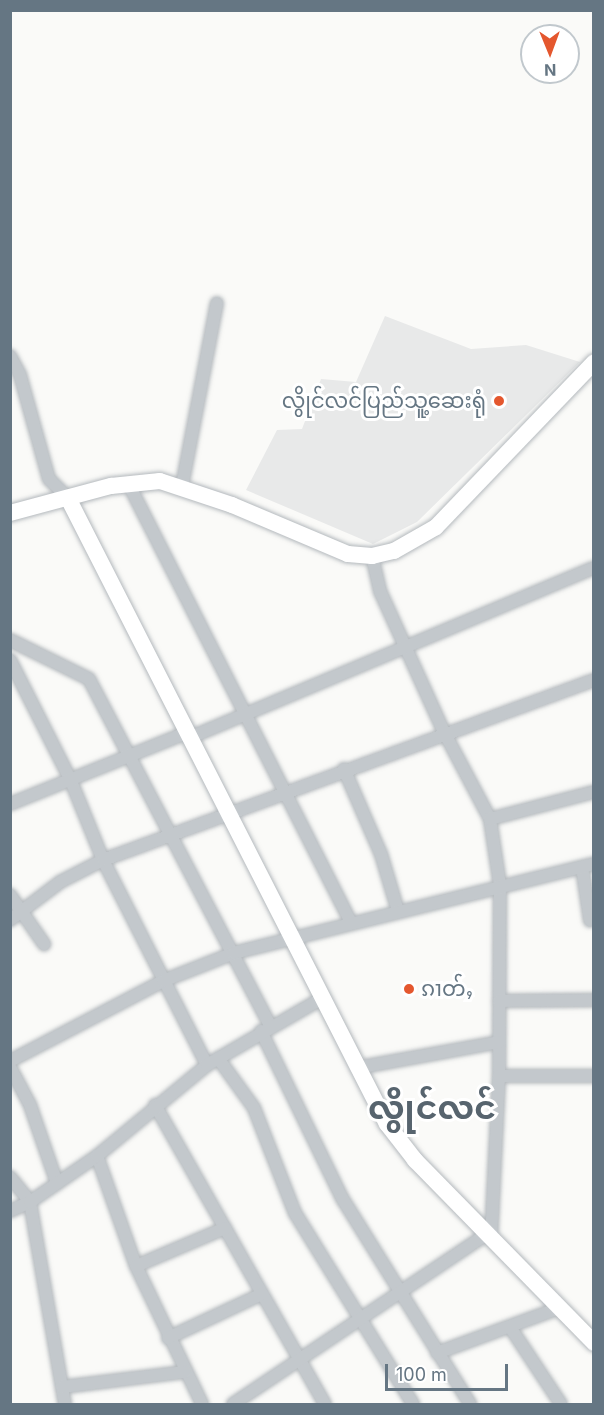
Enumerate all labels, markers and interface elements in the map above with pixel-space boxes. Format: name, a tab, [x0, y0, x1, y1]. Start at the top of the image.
north arrow	[520, 24, 580, 84]
text: N	[544, 60, 557, 80]
place label: လွိုင်လင်ပြည်သူ့ဆေးရုံ	[282, 388, 486, 414]
marker: လွိုင်လင်ပြည်သူ့ဆေးရုံ	[490, 392, 508, 410]
place label: ၵၢတ်ႇ	[421, 976, 473, 1002]
marker: ၵၢတ်ႇ	[402, 982, 416, 996]
district label: လွိုင်လင်	[368, 1088, 496, 1128]
scale bar	[388, 1352, 511, 1390]
text: 100 m	[396, 1364, 447, 1385]

